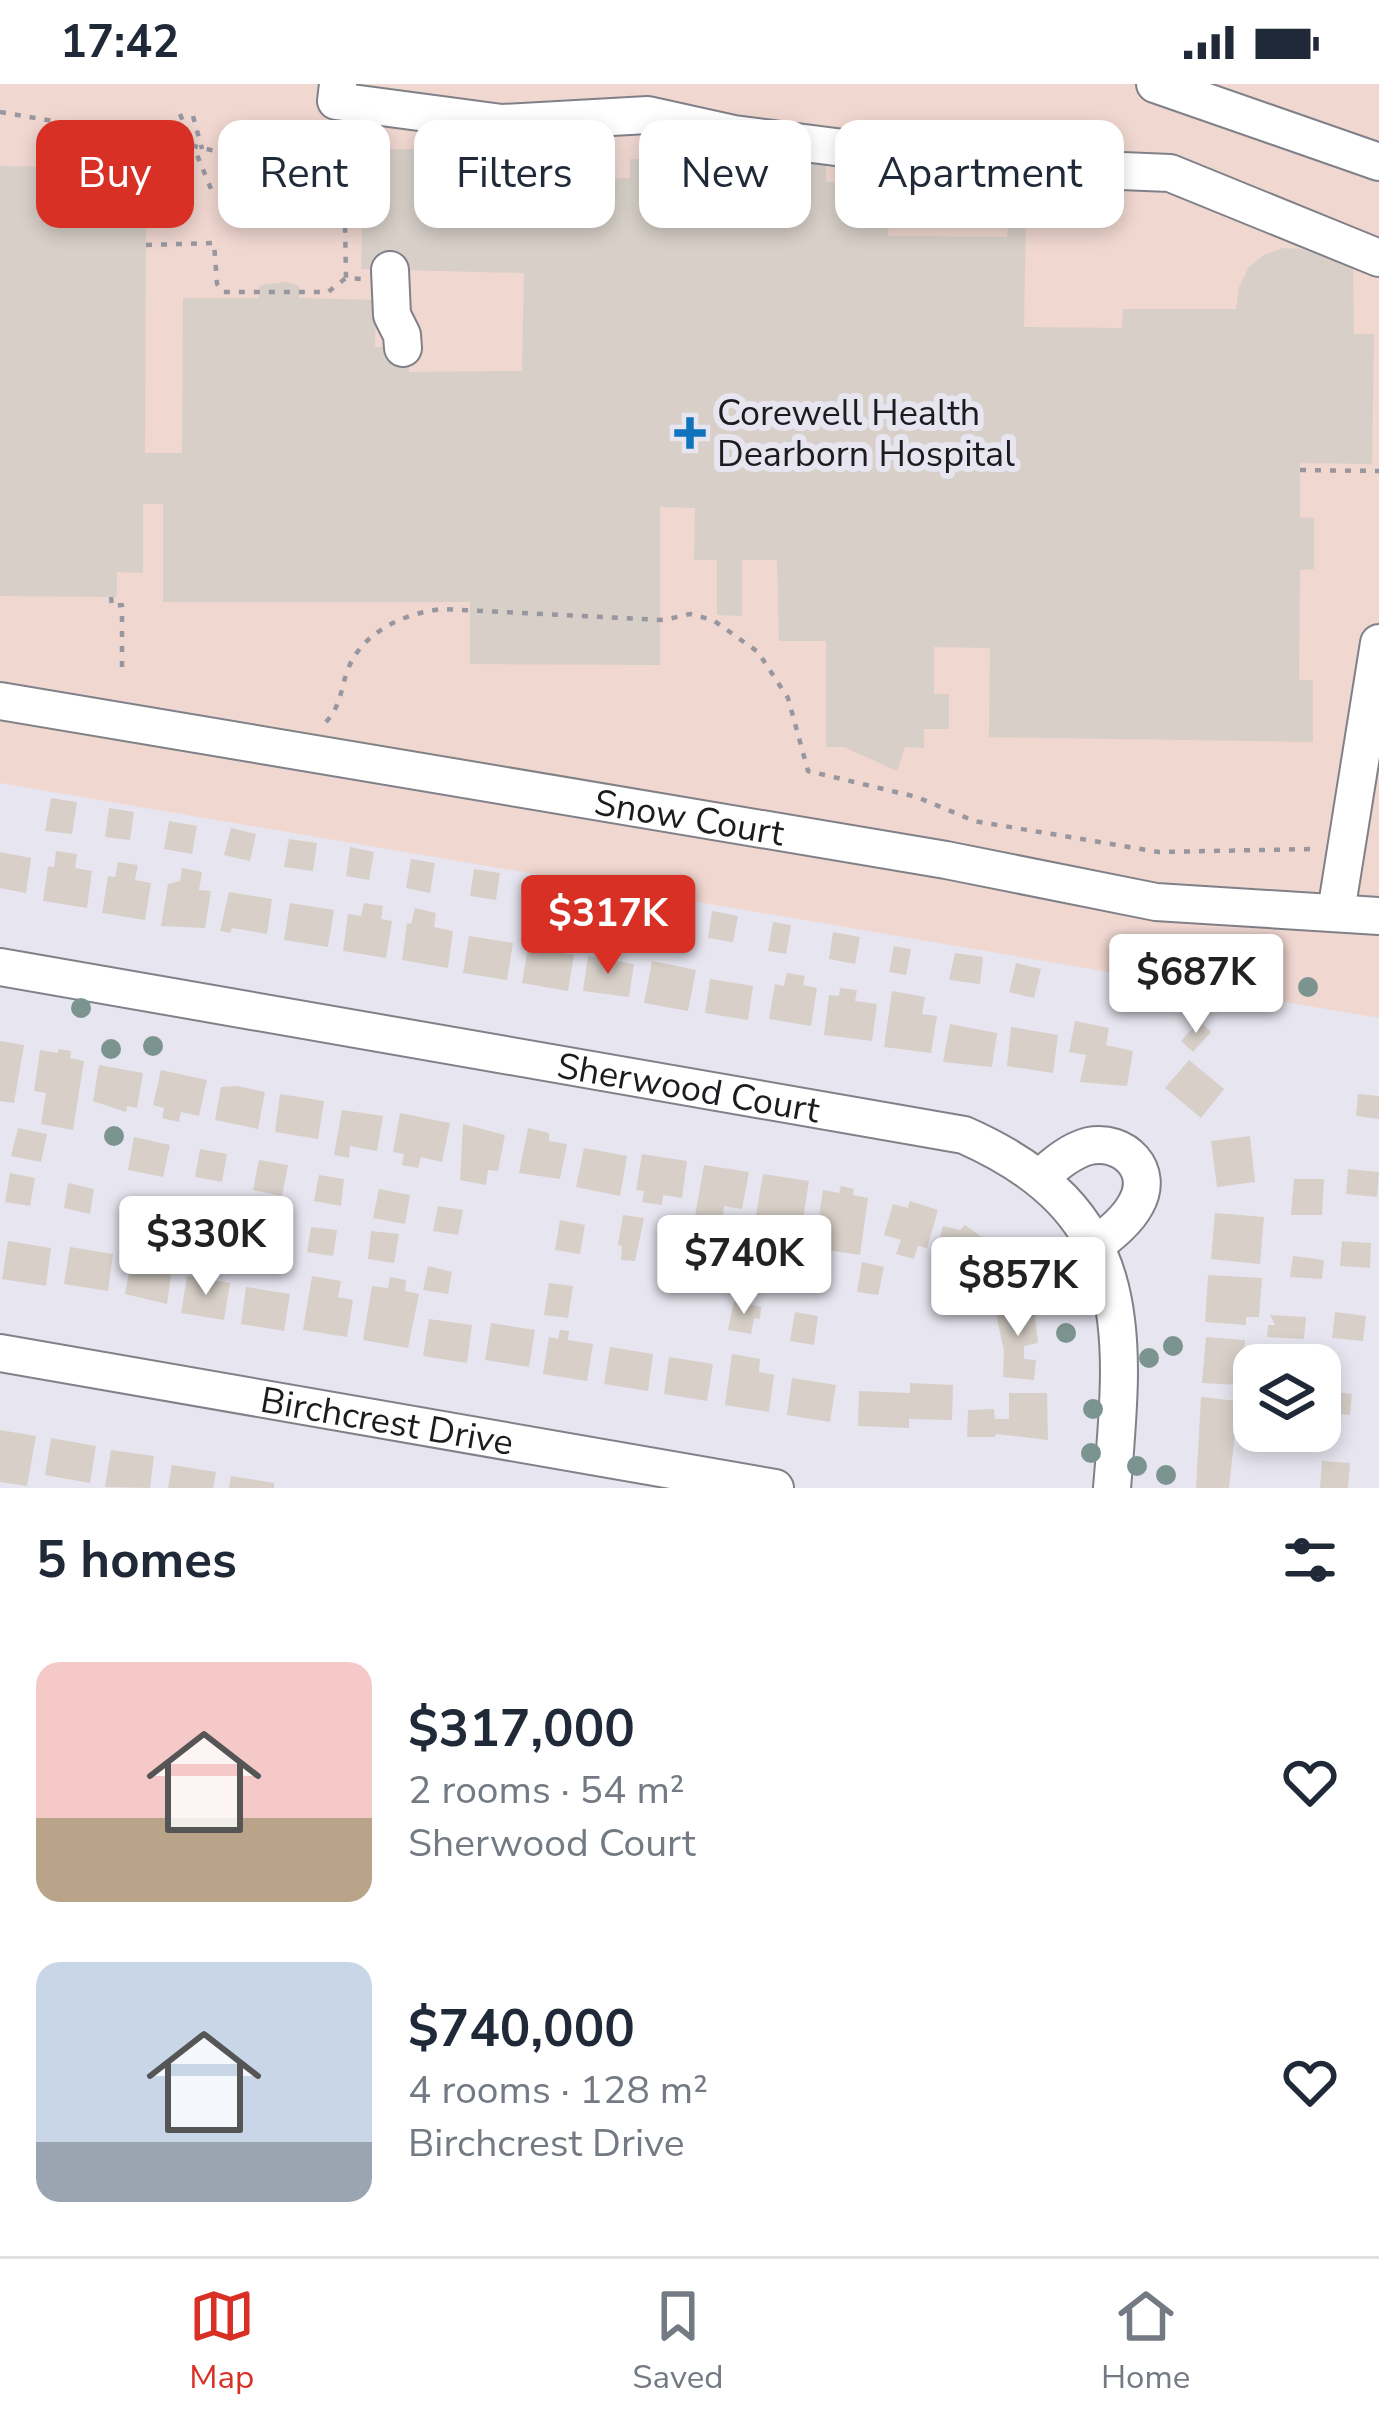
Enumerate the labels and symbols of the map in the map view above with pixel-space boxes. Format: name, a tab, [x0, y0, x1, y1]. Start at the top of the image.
place label: Corewell Health Dearborn Hospital	[717, 389, 1015, 479]
marker: Corewell Health Dearborn Hospital	[674, 417, 706, 449]
street label: Snow Court	[591, 778, 788, 858]
pin: $317K	[524, 875, 692, 977]
pin: $687K	[1112, 934, 1280, 1036]
street label: Sherwood Court	[553, 1042, 824, 1135]
pin: $330K	[122, 1196, 290, 1298]
pin: $740K	[660, 1215, 828, 1317]
pin: $857K	[934, 1237, 1102, 1339]
street label: Birchcrest Drive	[257, 1376, 517, 1468]

